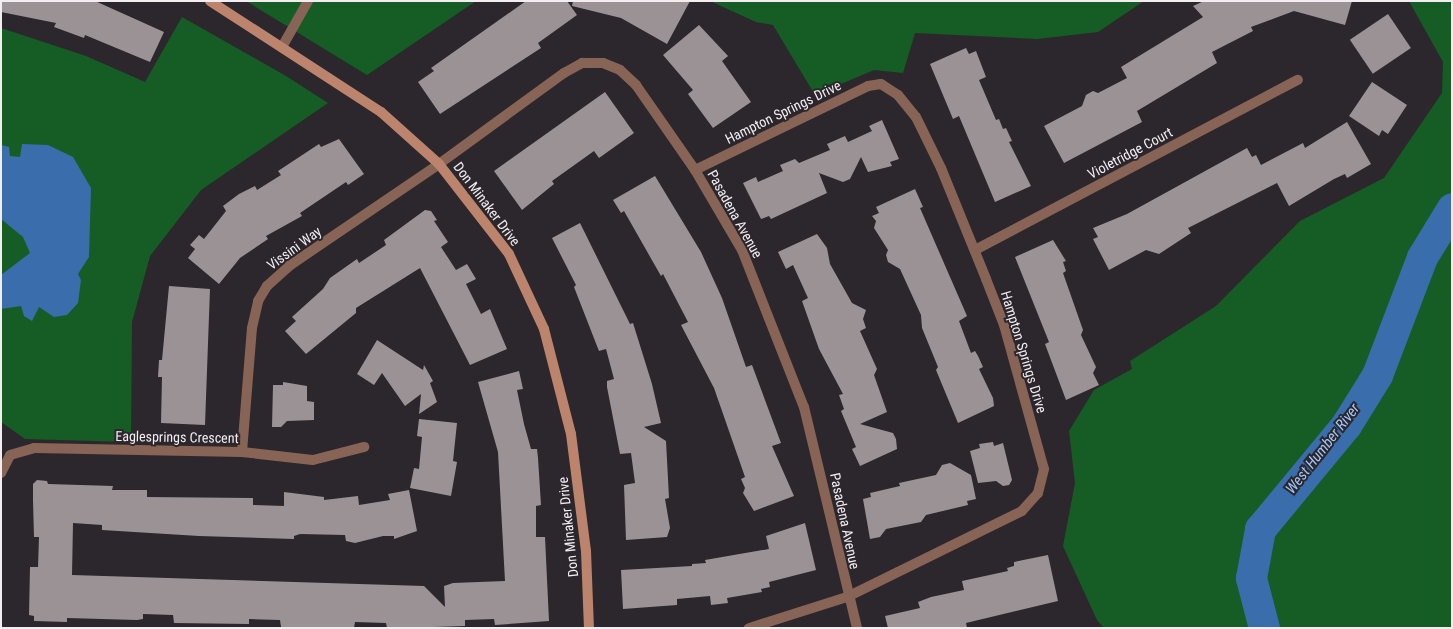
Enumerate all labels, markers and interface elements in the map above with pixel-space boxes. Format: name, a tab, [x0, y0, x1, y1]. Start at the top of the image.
street label: Hampton Springs Drive	[722, 77, 844, 147]
street label: Violetridge Court	[1085, 124, 1175, 182]
street label: Don Minaker Drive	[450, 159, 524, 249]
street label: Pasadena Avenue	[704, 167, 766, 261]
street label: Vissini Way	[264, 223, 324, 273]
street label: Hampton Springs Drive	[997, 289, 1051, 415]
water label: West Humber River	[1282, 400, 1364, 498]
street label: Eaglesprings Crescent	[115, 428, 239, 446]
street label: Pasadena Avenue	[827, 471, 863, 571]
street label: Don Minaker Drive	[554, 476, 582, 578]

